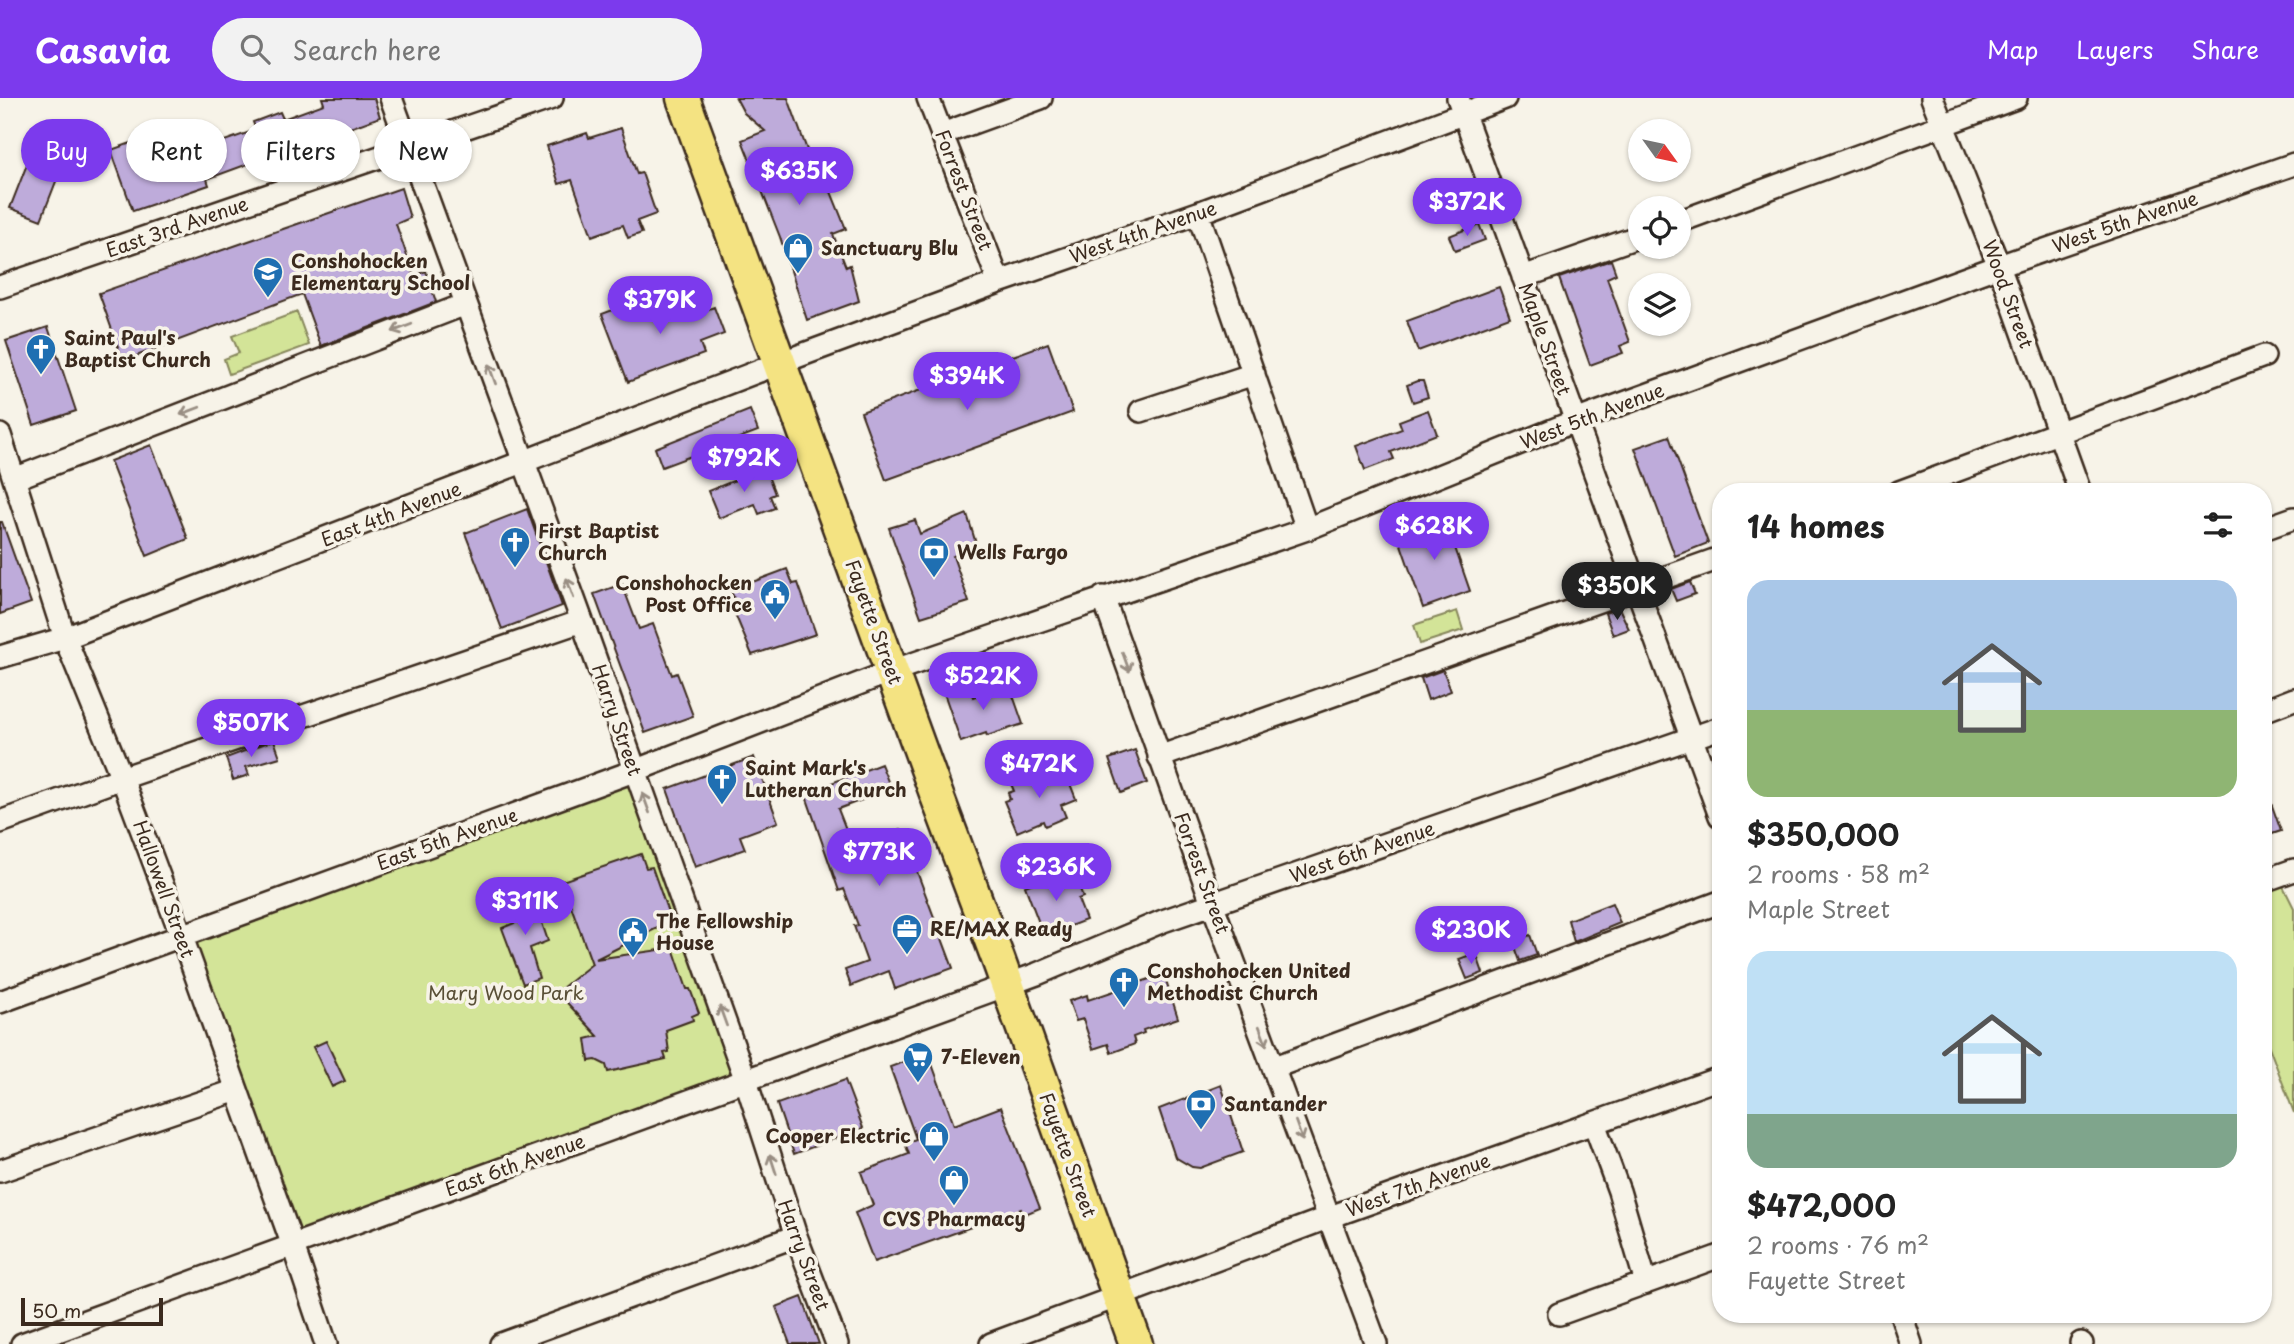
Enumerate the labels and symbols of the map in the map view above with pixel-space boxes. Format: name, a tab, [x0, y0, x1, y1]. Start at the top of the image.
north arrow	[1628, 119, 1690, 182]
street label: Forrest Street	[929, 125, 1001, 254]
pin: $635K	[750, 148, 848, 207]
pin: $372K	[1418, 178, 1516, 238]
street label: West 5th Avenue	[2048, 183, 2201, 259]
street label: East 3rd Avenue	[102, 189, 252, 264]
street label: West 4th Avenue	[1065, 193, 1220, 269]
shop icon: Sanctuary Blu	[781, 231, 815, 275]
place label: Sanctuary Blu	[821, 233, 958, 261]
street label: Wood Street	[1976, 236, 2042, 352]
place label: Conshohocken Elementary School	[291, 246, 470, 296]
school or university icon: Conshohocken Elementary School	[251, 255, 285, 299]
pin: $379K	[611, 276, 709, 336]
street label: Maple Street	[1513, 278, 1579, 399]
place label: Saint Paul's Baptist Church	[64, 323, 211, 373]
one-way arrow	[392, 323, 414, 336]
church icon: Saint Paul's Baptist Church	[24, 332, 58, 376]
pin: $394K	[918, 352, 1016, 412]
one-way arrow	[484, 364, 497, 386]
street label: West 5th Avenue	[1515, 375, 1668, 455]
one-way arrow	[180, 405, 201, 418]
pin: $792K	[695, 434, 793, 494]
street label: East 4th Avenue	[316, 473, 465, 553]
pin: $628K	[1385, 503, 1483, 562]
place label: First Baptist Church	[538, 516, 659, 566]
church icon: First Baptist Church	[498, 525, 532, 569]
bank icon: Wells Fargo	[917, 535, 951, 579]
place label: Wells Fargo	[957, 537, 1068, 565]
street label: Fayette Street	[839, 555, 911, 688]
pin: $350K	[1568, 562, 1666, 622]
place label: Conshohocken Post Office	[615, 568, 752, 618]
one-way arrow	[563, 577, 576, 599]
public building icon: Conshohocken Post Office	[758, 577, 792, 621]
one-way arrow	[1121, 650, 1133, 672]
pin: $522K	[934, 652, 1032, 712]
street label: Harry Street	[586, 660, 650, 779]
pin: $507K	[202, 700, 300, 759]
pin: $472K	[990, 740, 1088, 800]
place label: Saint Mark's Lutheran Church	[745, 753, 907, 803]
church icon: Saint Mark's Lutheran Church	[705, 762, 739, 806]
one-way arrow	[638, 792, 651, 814]
street label: East 5th Avenue	[372, 800, 521, 876]
street label: Forrest Street	[1168, 808, 1238, 938]
street label: West 6th Avenue	[1285, 813, 1438, 889]
street label: Hallowell Street	[127, 816, 203, 962]
pin: $773K	[830, 828, 928, 888]
pin: $236K	[1007, 844, 1105, 903]
pin: $311K	[476, 878, 574, 937]
place label: The Fellowship House	[656, 906, 793, 956]
pin: $230K	[1422, 906, 1520, 966]
office icon: RE/MAX Ready	[890, 912, 924, 956]
place label: RE/MAX Ready	[930, 914, 1073, 942]
public building icon: The Fellowship House	[616, 915, 650, 959]
place label: Conshohocken United Methodist Church	[1147, 956, 1351, 1006]
church icon: Conshohocken United Methodist Church	[1107, 965, 1141, 1009]
park label: Mary Wood Park	[428, 978, 584, 1006]
one-way arrow	[716, 1006, 728, 1028]
one-way arrow	[1258, 1025, 1270, 1047]
supermarket icon: 7-Eleven	[901, 1040, 935, 1084]
place label: 7-Eleven	[941, 1042, 1021, 1070]
bank icon: Santander	[1184, 1087, 1218, 1131]
street label: Fayette Street	[1033, 1088, 1105, 1221]
place label: Santander	[1224, 1089, 1327, 1117]
shop icon: Cooper Electric	[917, 1119, 951, 1163]
one-way arrow	[1293, 1120, 1306, 1142]
place label: Cooper Electric	[766, 1121, 911, 1149]
street label: East 6th Avenue	[441, 1126, 589, 1202]
street label: West 7th Avenue	[1342, 1145, 1494, 1223]
one-way arrow	[766, 1154, 778, 1176]
shop icon: CVS Pharmacy	[937, 1163, 971, 1207]
street label: Harry Street	[772, 1195, 838, 1314]
place label: CVS Pharmacy	[882, 1204, 1026, 1232]
scale bar	[21, 1295, 163, 1327]

